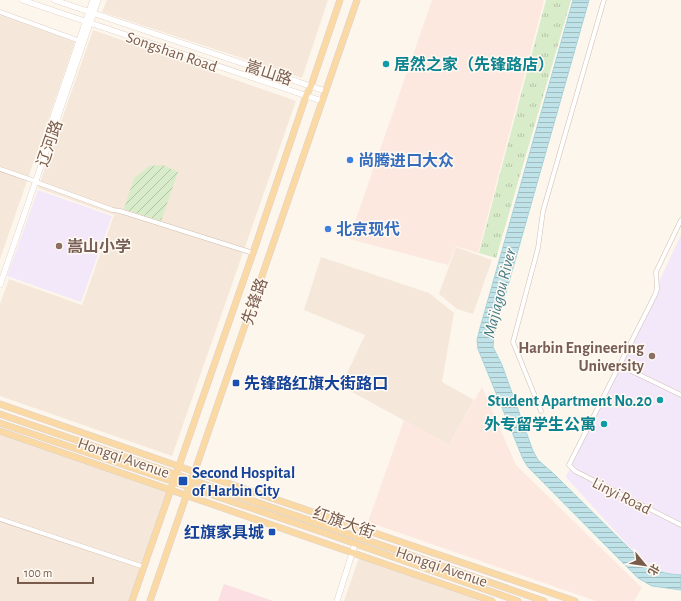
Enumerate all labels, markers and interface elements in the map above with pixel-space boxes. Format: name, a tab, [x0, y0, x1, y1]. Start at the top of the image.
street label: Songshan Road	[124, 29, 219, 75]
place label: 居然之家（先锋路店）	[394, 55, 554, 73]
street label: 嵩山路	[243, 57, 294, 88]
marker: 居然之家（先锋路店）	[381, 59, 391, 69]
street label: 辽河路	[34, 118, 65, 169]
place label: 尚腾进口大众	[358, 152, 454, 169]
marker: 尚腾进口大众	[345, 155, 355, 165]
place label: 北京现代	[336, 220, 400, 238]
marker: 北京现代	[323, 224, 333, 234]
place label: 嵩山小学	[67, 238, 131, 255]
marker: 嵩山小学	[54, 241, 64, 251]
water label: Majiagou River	[480, 246, 520, 340]
street label: 先锋路	[239, 276, 270, 327]
place label: Harbin Engineering University	[518, 340, 645, 375]
marker: Harbin Engineering University	[647, 351, 657, 361]
place label: 先锋路红旗大街路口	[244, 375, 388, 392]
marker: 先锋路红旗大街路口	[231, 378, 241, 388]
place label: Student Apartment No.20	[487, 393, 652, 409]
marker: Student Apartment No.20	[655, 395, 665, 405]
place label: 外专留学生公寓	[484, 416, 596, 433]
marker: 外专留学生公寓	[599, 419, 609, 429]
street label: Hongqi Avenue	[76, 435, 172, 481]
place label: Second Hospital of Harbin City	[192, 465, 295, 500]
street label: Linyi Road	[589, 474, 654, 518]
marker: Second Hospital of Harbin City	[177, 475, 189, 487]
street label: 红旗大街	[311, 504, 377, 541]
place label: 红旗家具城	[184, 523, 264, 541]
marker: 红旗家具城	[267, 527, 277, 537]
street label: Hongqi Avenue	[394, 544, 490, 590]
north arrow	[625, 545, 665, 585]
scale bar	[18, 559, 93, 585]
text: 北	[646, 562, 661, 577]
text: 100 m	[24, 567, 52, 579]

